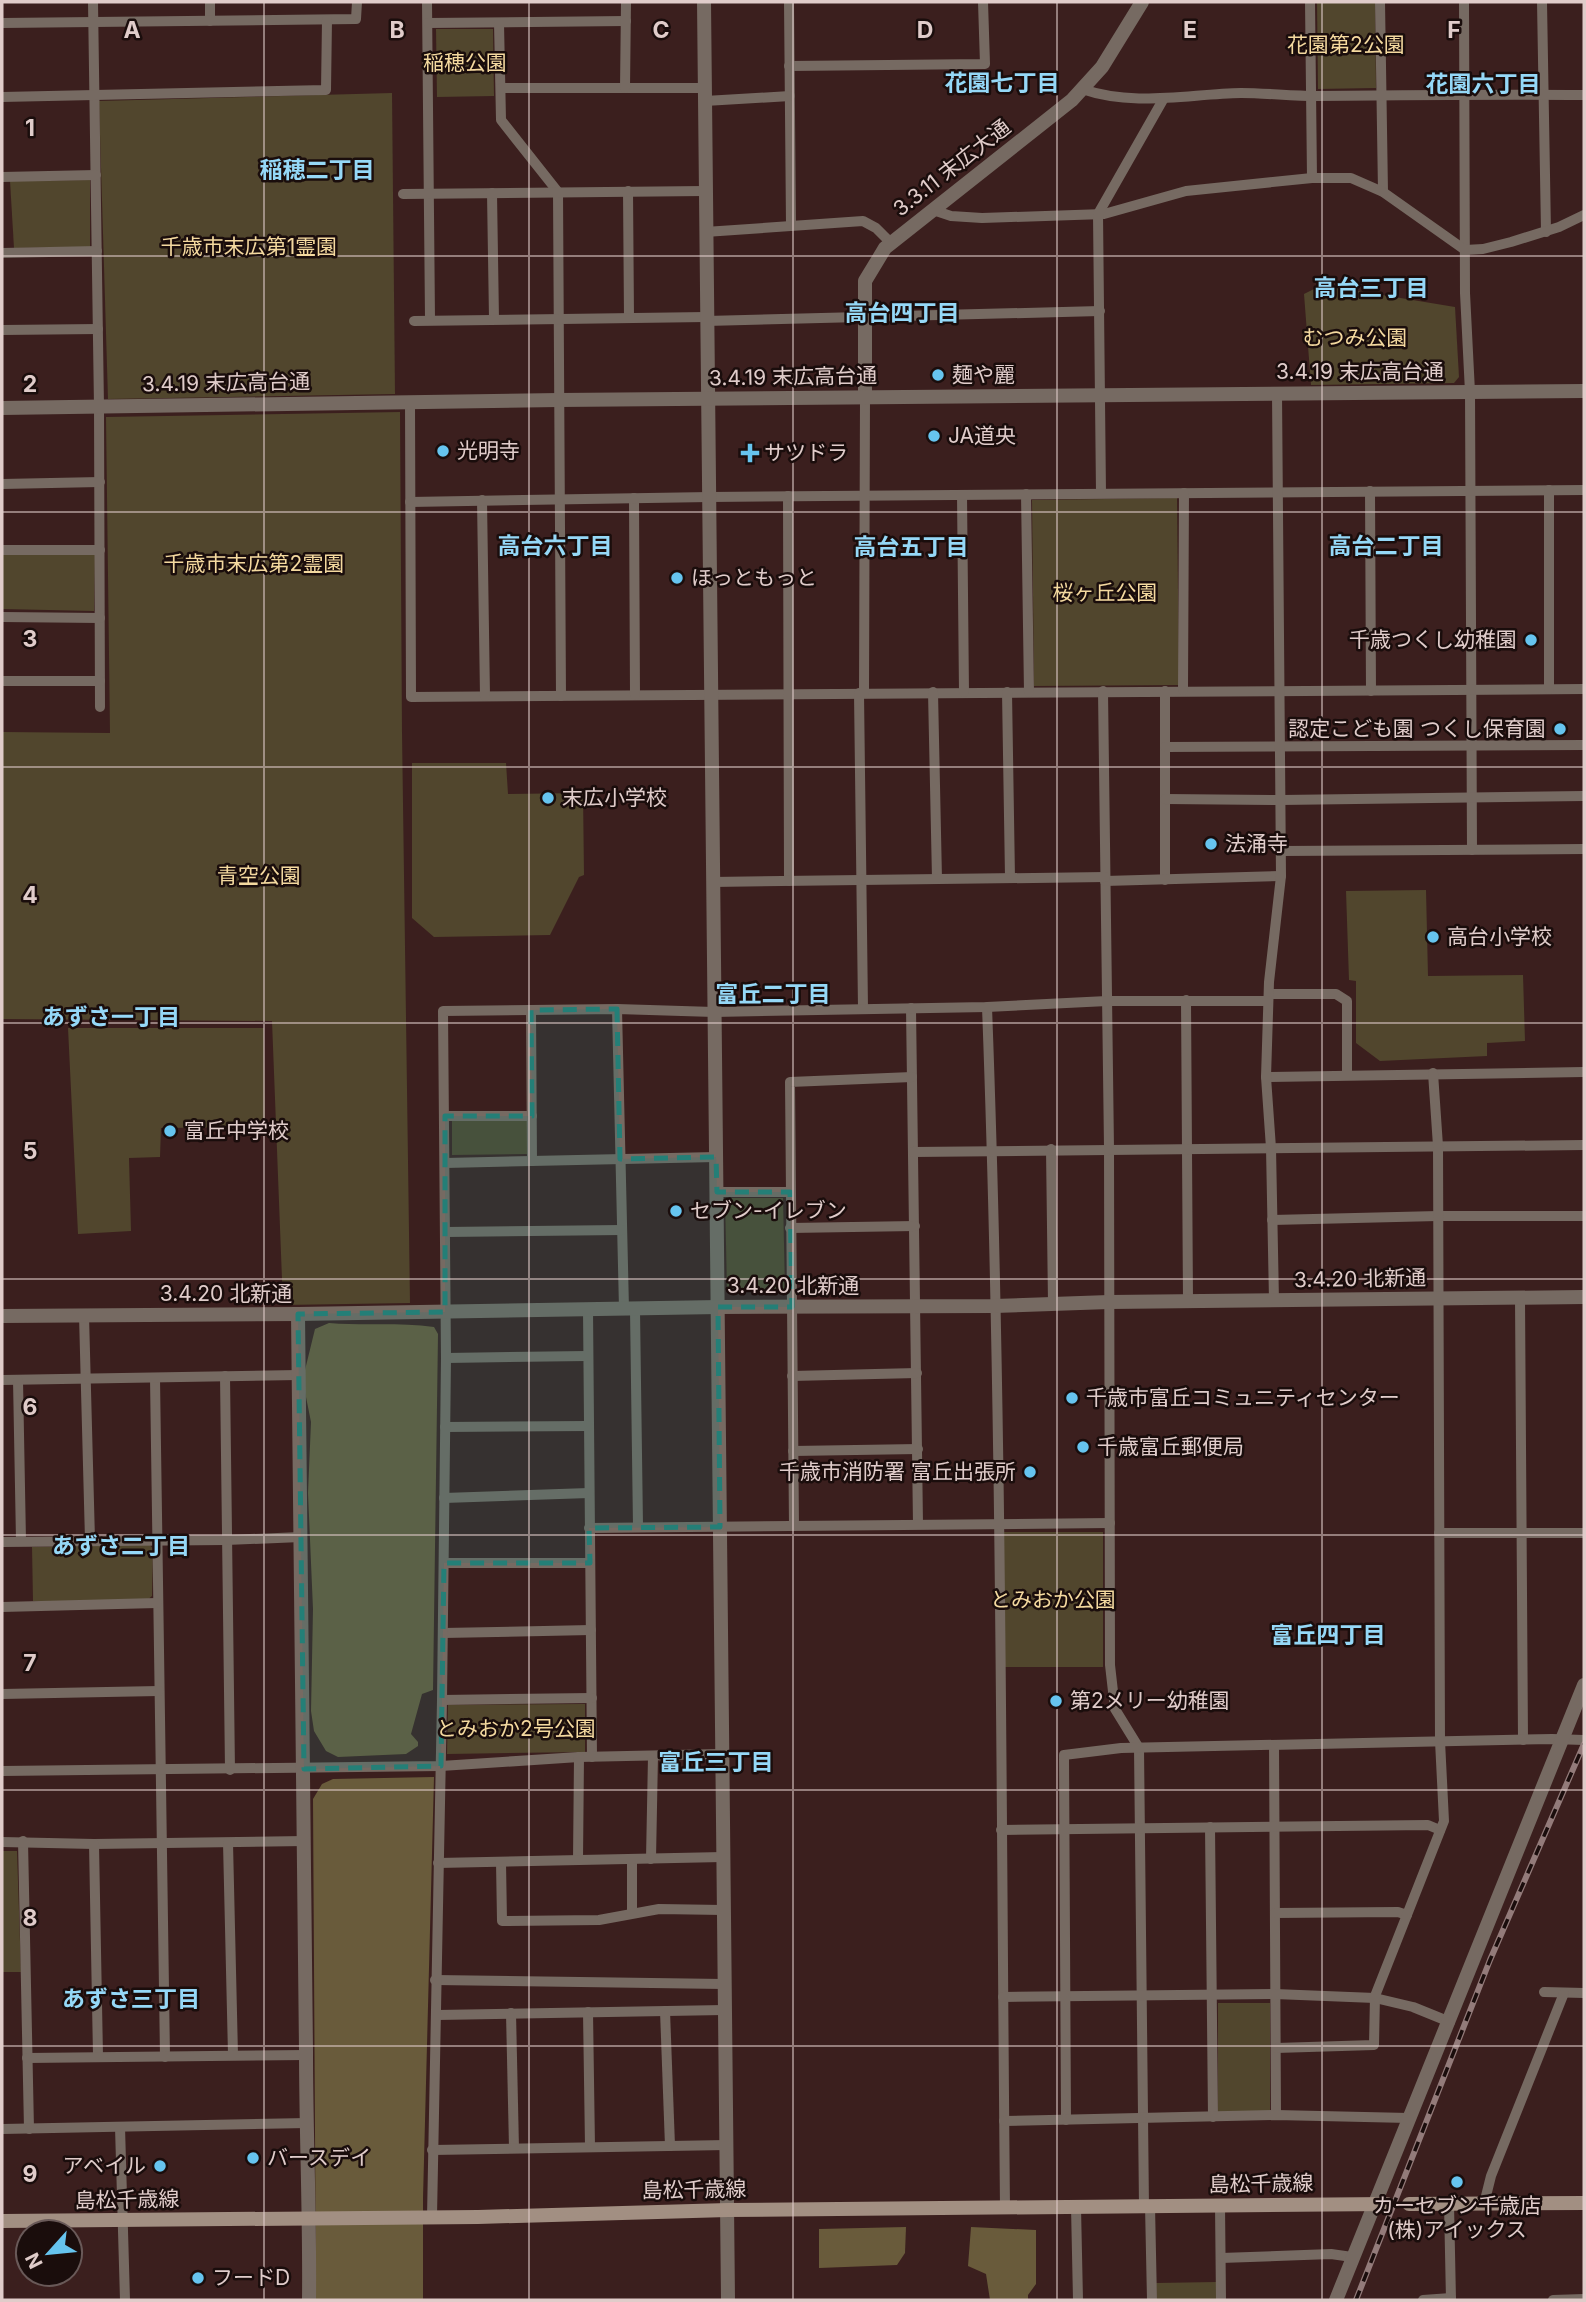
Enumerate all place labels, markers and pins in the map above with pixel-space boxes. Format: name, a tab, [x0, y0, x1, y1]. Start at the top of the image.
place label: 麺や麗	[952, 362, 1015, 387]
marker: 麺や麗	[930, 367, 946, 383]
place label: JA道央	[948, 423, 1016, 448]
marker: JA道央	[926, 428, 942, 444]
place label: 光明寺	[457, 438, 520, 463]
place label: サツドラ	[764, 440, 848, 465]
marker: 光明寺	[435, 443, 451, 459]
marker: サツドラ	[742, 445, 758, 461]
place label: ほっともっと	[691, 565, 817, 590]
marker: ほっともっと	[669, 570, 685, 586]
place label: 千歳つくし幼稚園	[1349, 627, 1517, 652]
marker: 千歳つくし幼稚園	[1523, 632, 1539, 648]
place label: 認定こども園 つくし保育園	[1288, 716, 1546, 741]
marker: 認定こども園 つくし保育園	[1552, 721, 1568, 737]
place label: 末広小学校	[562, 785, 667, 810]
marker: 末広小学校	[540, 790, 556, 806]
place label: 法涌寺	[1225, 831, 1288, 856]
marker: 法涌寺	[1203, 836, 1219, 852]
place label: 高台小学校	[1447, 924, 1552, 949]
marker: 高台小学校	[1425, 929, 1441, 945]
place label: 富丘中学校	[184, 1118, 289, 1143]
marker: 富丘中学校	[162, 1123, 178, 1139]
place label: セブン-イレブン	[690, 1198, 847, 1223]
marker: セブン-イレブン	[668, 1203, 684, 1219]
place label: 千歳市富丘コミュニティセンター	[1086, 1385, 1400, 1410]
marker: 千歳市富丘コミュニティセンター	[1064, 1390, 1080, 1406]
place label: 千歳富丘郵便局	[1097, 1434, 1244, 1459]
marker: 千歳富丘郵便局	[1075, 1439, 1091, 1455]
place label: 千歳市消防署 富丘出張所	[779, 1459, 1016, 1484]
marker: 千歳市消防署 富丘出張所	[1022, 1464, 1038, 1480]
place label: 第2メリー幼稚園	[1070, 1688, 1230, 1713]
marker: 第2メリー幼稚園	[1048, 1693, 1064, 1709]
place label: バースデイ	[267, 2145, 371, 2170]
marker: バースデイ	[245, 2150, 261, 2166]
place label: アベイル	[62, 2153, 146, 2178]
marker: アベイル	[152, 2158, 168, 2174]
marker: カーセブン千歳店 (株)アイックス	[1449, 2174, 1465, 2190]
place label: カーセブン千歳店 (株)アイックス	[1373, 2193, 1541, 2242]
place label: フードD	[212, 2265, 290, 2290]
marker: フードD	[190, 2270, 206, 2286]

